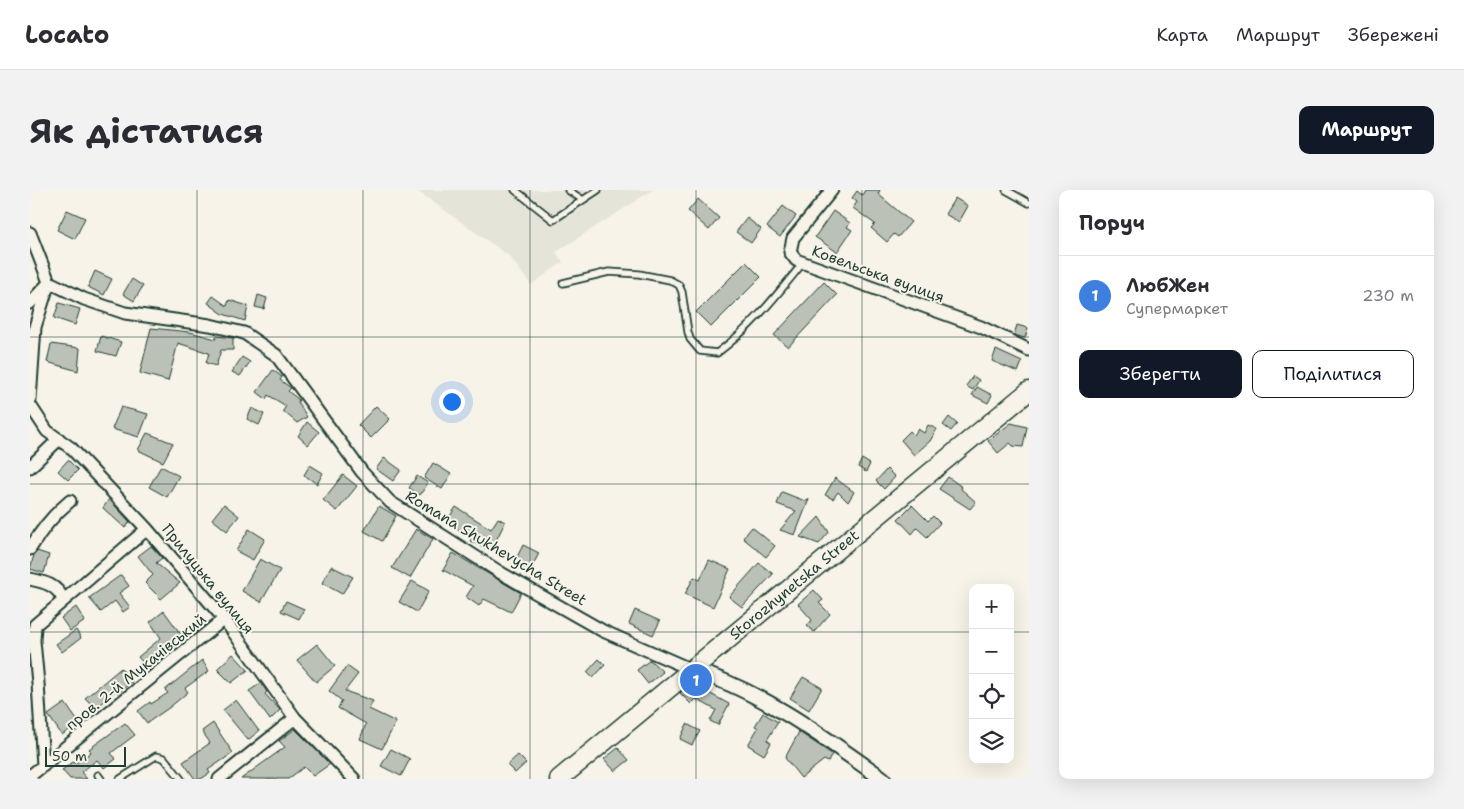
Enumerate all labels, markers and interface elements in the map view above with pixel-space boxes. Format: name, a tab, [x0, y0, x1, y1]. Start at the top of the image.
text: Locato	[25, 19, 109, 51]
text: Карта	[1156, 23, 1208, 47]
text: Маршрут	[1236, 23, 1320, 47]
text: Збережені	[1348, 23, 1439, 47]
button: Маршрут	[1299, 106, 1434, 154]
text: Як дістатися	[30, 107, 264, 154]
text: Поруч	[1079, 209, 1145, 237]
street label: Ковельська вулиця	[809, 241, 947, 307]
text: ЛюбЖен	[1126, 273, 1210, 298]
text: 1	[1091, 285, 1099, 306]
text: 230 m	[1362, 285, 1414, 306]
text: Супермаркет	[1126, 298, 1228, 319]
button: Зберегти	[1079, 350, 1242, 398]
button: Поділитися	[1252, 350, 1414, 398]
your location	[439, 389, 465, 415]
street label: Romana Shukhevycha Street	[402, 486, 590, 610]
street label: Прилуцька вулиця	[157, 520, 259, 638]
street label: Storozhynetska Street	[725, 525, 863, 644]
map controls	[969, 584, 1014, 764]
button: +	[969, 584, 1014, 629]
street label: пров. 2-й Мукачівський	[62, 609, 211, 735]
button: −	[969, 629, 1014, 674]
pin: 1	[680, 661, 712, 699]
button: locate	[969, 674, 1014, 719]
button: layers	[969, 719, 1014, 764]
scale bar	[45, 744, 126, 767]
text: 50 m	[52, 747, 87, 765]

